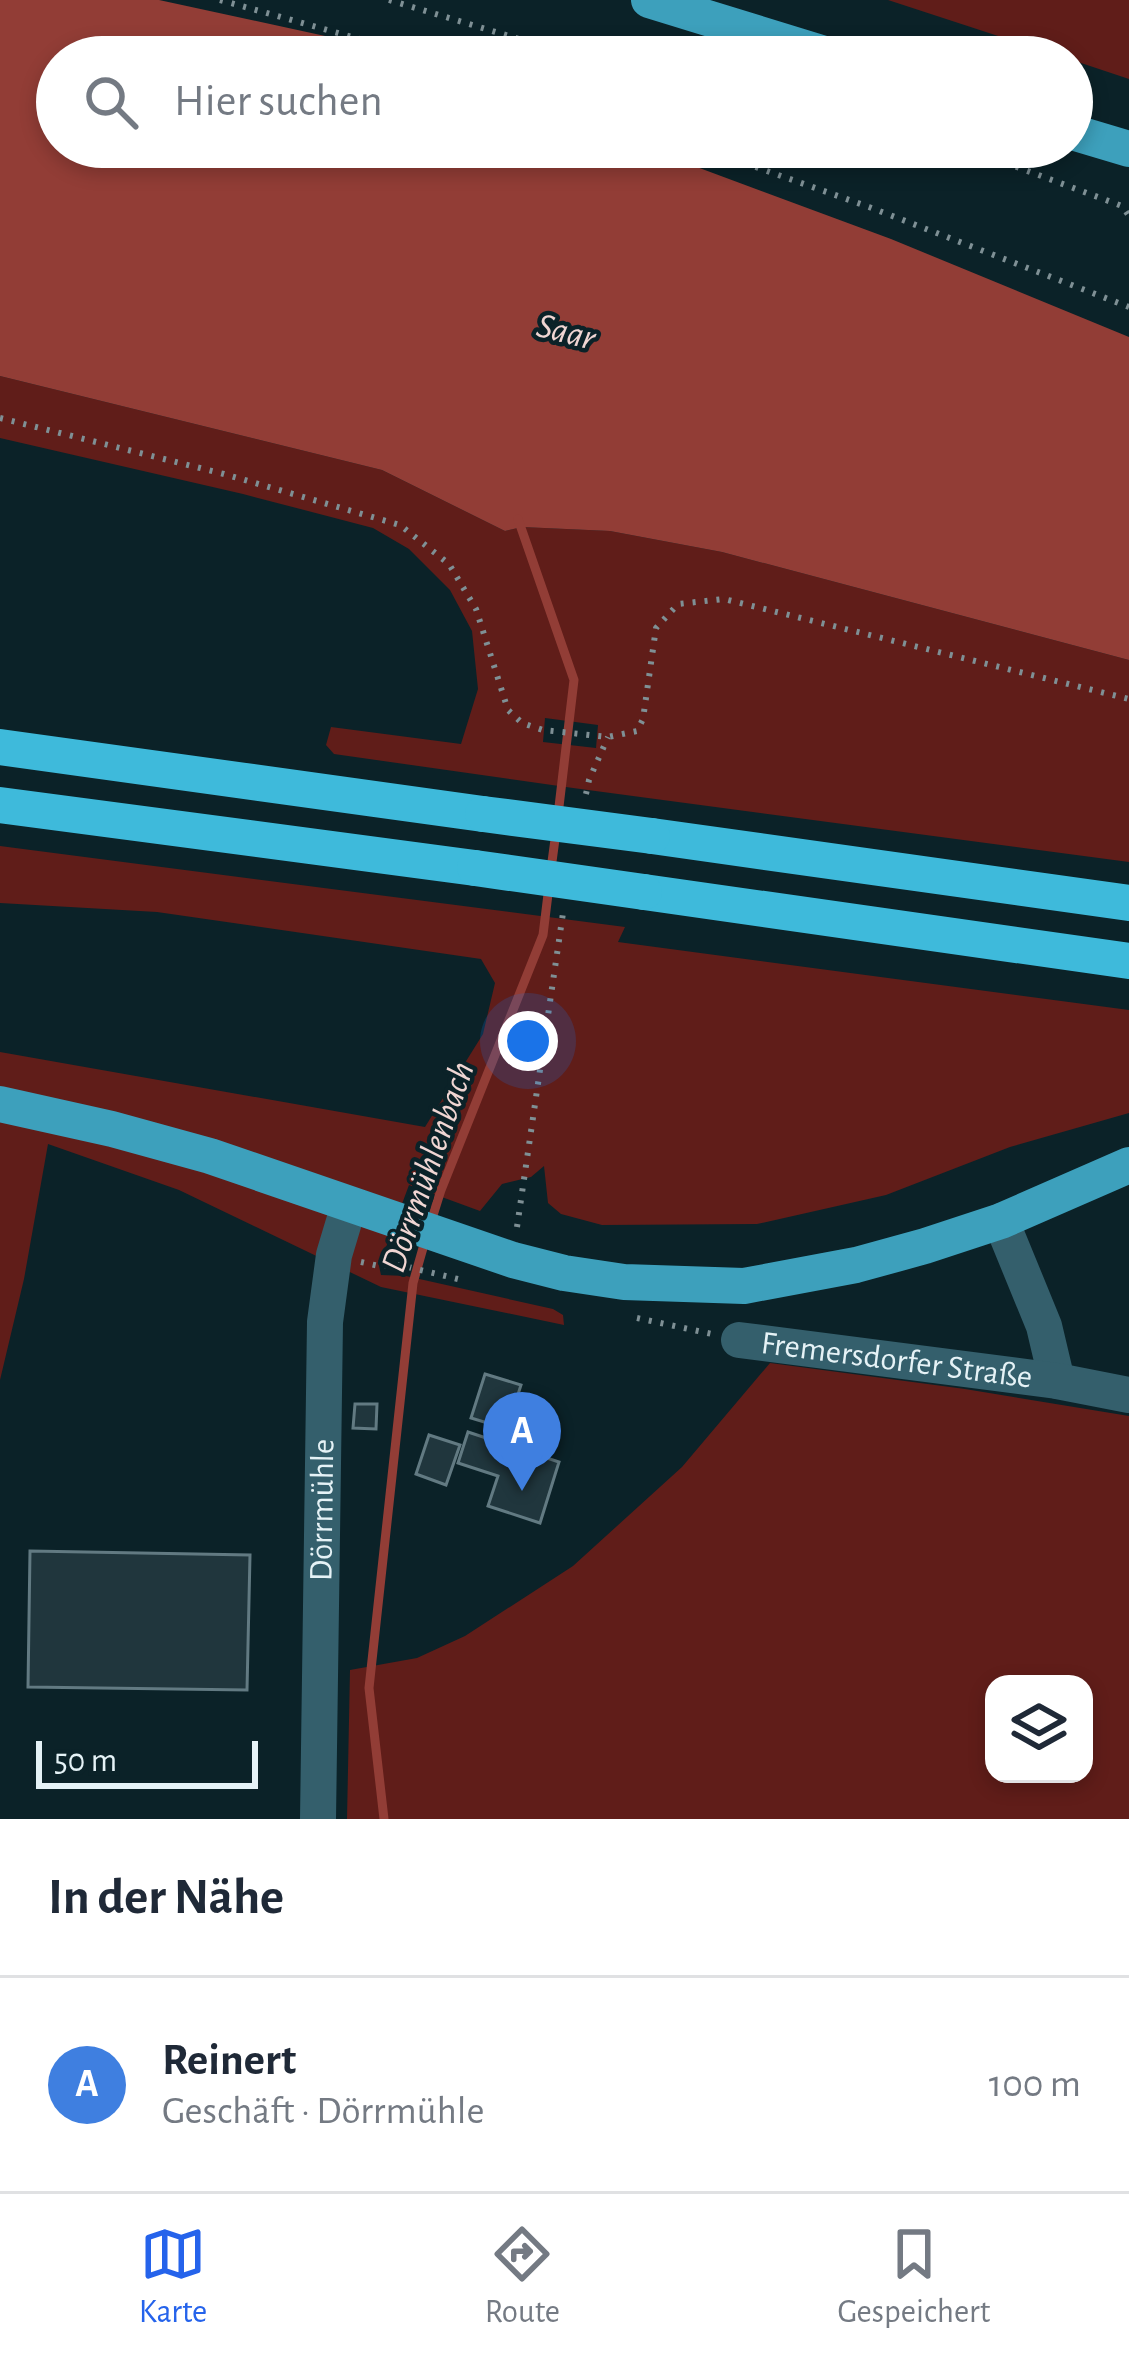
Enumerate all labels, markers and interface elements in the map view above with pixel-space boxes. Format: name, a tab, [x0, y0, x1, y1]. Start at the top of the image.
search box	[36, 36, 1093, 168]
icon: search	[78, 69, 144, 135]
text: Hier suchen	[174, 79, 383, 124]
water label: Saar	[533, 307, 600, 357]
your location	[498, 1011, 558, 1071]
water label: Dörrmühlenbach	[375, 1057, 481, 1277]
street label: Fremersdorfer Straße	[759, 1327, 1034, 1394]
pin: A	[483, 1392, 561, 1491]
street label: Dörrmühle	[305, 1439, 340, 1581]
map controls	[985, 1675, 1093, 1783]
button: layers	[985, 1675, 1093, 1783]
scale bar	[36, 1735, 258, 1788]
text: 50 m	[54, 1745, 117, 1778]
text: In der Nähe	[48, 1872, 284, 1923]
text: Reinert	[162, 2038, 296, 2083]
text: A	[75, 2065, 99, 2104]
text: 100 m	[989, 2065, 1081, 2104]
text: Geschäft · Dörrmühle	[162, 2092, 484, 2131]
tab: Karte	[139, 2221, 207, 2333]
tab: Route	[485, 2221, 560, 2333]
tab: Gespeichert	[837, 2221, 990, 2333]

